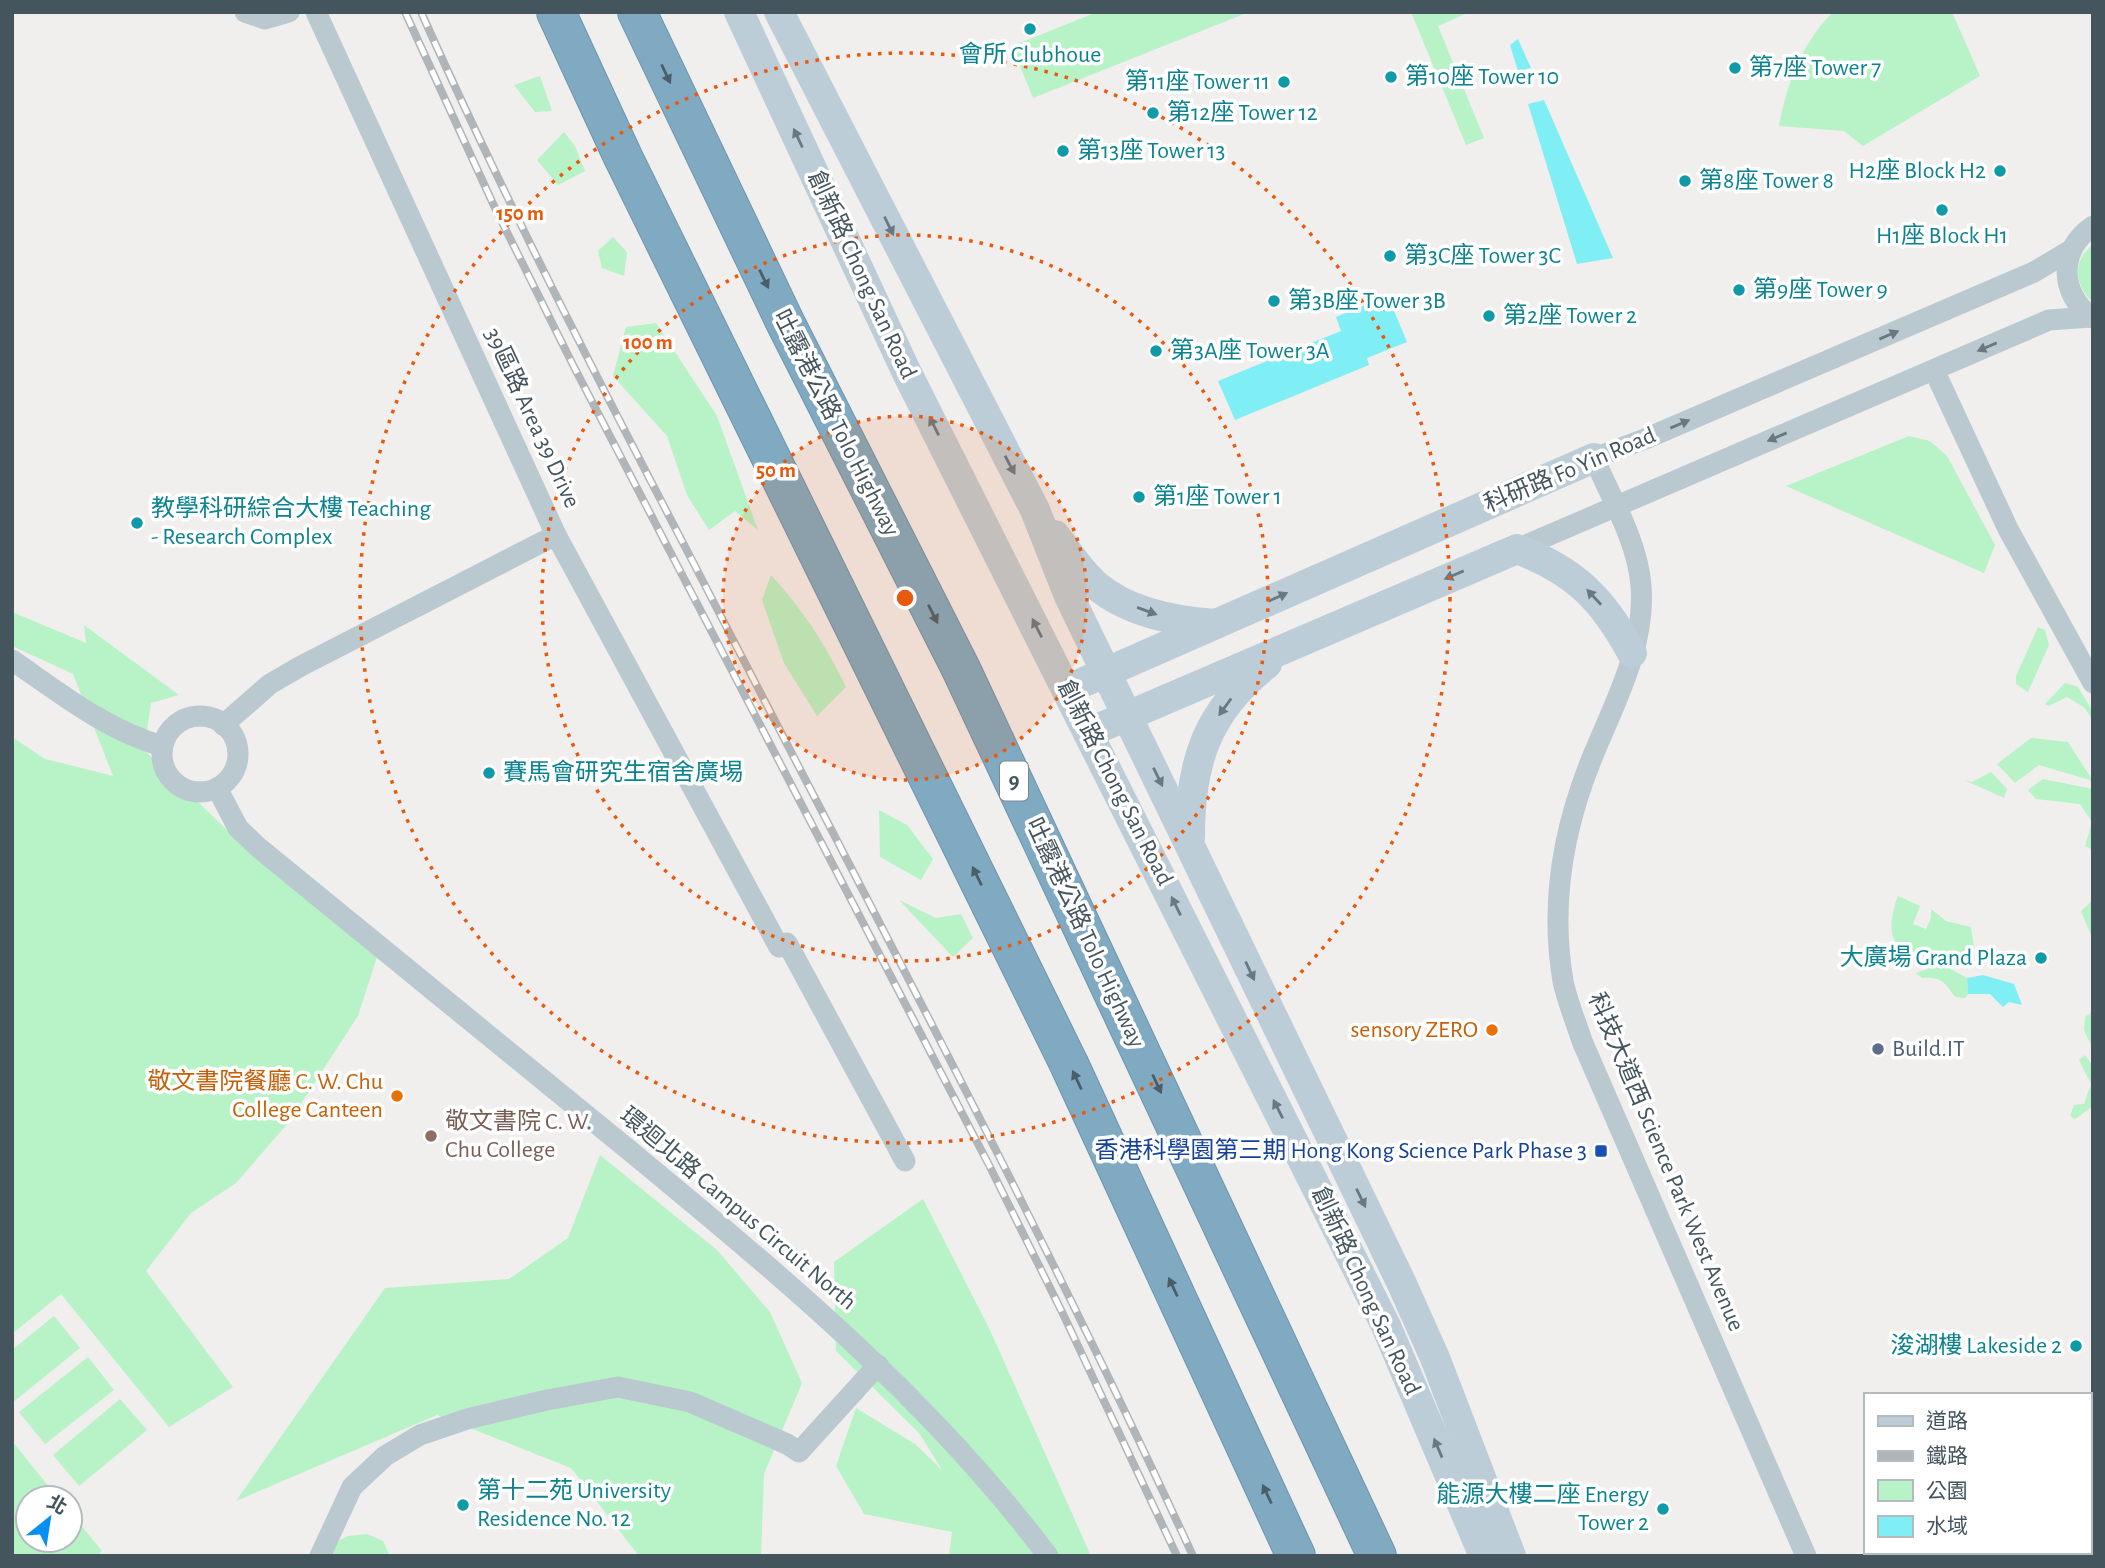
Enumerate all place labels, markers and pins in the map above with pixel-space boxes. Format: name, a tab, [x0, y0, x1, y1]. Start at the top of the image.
marker: 會所 Clubhoue	[1022, 21, 1038, 37]
place label: 會所 Clubhoue	[959, 41, 1101, 67]
place label: 第7座 Tower 7	[1749, 54, 1881, 80]
marker: 第7座 Tower 7	[1727, 60, 1743, 76]
place label: 第10座 Tower 10	[1405, 63, 1559, 89]
place label: 第11座 Tower 11	[1125, 68, 1270, 94]
marker: 第10座 Tower 10	[1383, 69, 1399, 85]
marker: 第11座 Tower 11	[1276, 74, 1292, 90]
place label: 第12座 Tower 12	[1167, 99, 1318, 125]
marker: 第12座 Tower 12	[1145, 105, 1161, 121]
place label: 第13座 Tower 13	[1077, 137, 1226, 163]
marker: 第13座 Tower 13	[1055, 143, 1071, 159]
place label: H2座 Block H2	[1849, 157, 1986, 183]
marker: H2座 Block H2	[1992, 163, 2008, 179]
place label: 第8座 Tower 8	[1699, 167, 1834, 193]
marker: 第8座 Tower 8	[1677, 173, 1693, 189]
marker: H1座 Block H1	[1934, 202, 1950, 218]
place label: H1座 Block H1	[1876, 222, 2008, 248]
place label: 第3C座 Tower 3C	[1404, 242, 1561, 268]
marker: 第3C座 Tower 3C	[1382, 248, 1398, 264]
place label: 第9座 Tower 9	[1753, 276, 1888, 302]
marker: 第9座 Tower 9	[1731, 282, 1747, 298]
place label: 第3B座 Tower 3B	[1288, 287, 1446, 313]
marker: 第3B座 Tower 3B	[1266, 293, 1282, 309]
place label: 第2座 Tower 2	[1503, 302, 1637, 328]
marker: 第2座 Tower 2	[1481, 308, 1497, 324]
place label: 第3A座 Tower 3A	[1170, 337, 1330, 363]
marker: 第3A座 Tower 3A	[1148, 343, 1164, 359]
place label: 第1座 Tower 1	[1153, 483, 1282, 509]
marker: 第1座 Tower 1	[1131, 489, 1147, 505]
place label: 教學科研綜合大樓 Teaching - Research Complex	[151, 495, 431, 549]
marker: 教學科研綜合大樓 Teaching - Research Complex	[129, 515, 145, 531]
centre of rings	[893, 586, 917, 610]
place label: 賽馬會研究生宿舍廣埸	[503, 759, 743, 785]
marker: 賽馬會研究生宿舍廣埸	[481, 765, 497, 781]
place label: 大廣場 Grand Plaza	[1840, 944, 2027, 970]
marker: 大廣場 Grand Plaza	[2033, 950, 2049, 966]
place label: sensory ZERO	[1350, 1018, 1478, 1042]
marker: sensory ZERO	[1484, 1022, 1500, 1038]
place label: Build.IT	[1892, 1037, 1965, 1061]
marker: Build.IT	[1870, 1041, 1886, 1057]
place label: 敬文書院餐廳 C. W. Chu College Canteen	[147, 1068, 383, 1122]
marker: 敬文書院餐廳 C. W. Chu College Canteen	[389, 1088, 405, 1104]
place label: 敬文書院 C. W. Chu College	[445, 1108, 592, 1162]
marker: 敬文書院 C. W. Chu College	[423, 1128, 439, 1144]
place label: 香港科學園第三期 Hong Kong Science Park Phase 3	[1095, 1137, 1587, 1163]
marker: 香港科學園第三期 Hong Kong Science Park Phase 3	[1593, 1143, 1609, 1159]
place label: 浚湖樓 Lakeside 2	[1890, 1332, 2062, 1358]
marker: 浚湖樓 Lakeside 2	[2068, 1338, 2084, 1354]
place label: 第十二苑 University Residence No. 12	[477, 1477, 671, 1531]
place label: 能源大樓二座 Energy Tower 2	[1437, 1481, 1649, 1535]
marker: 第十二苑 University Residence No. 12	[455, 1497, 471, 1513]
marker: 能源大樓二座 Energy Tower 2	[1655, 1501, 1671, 1517]

